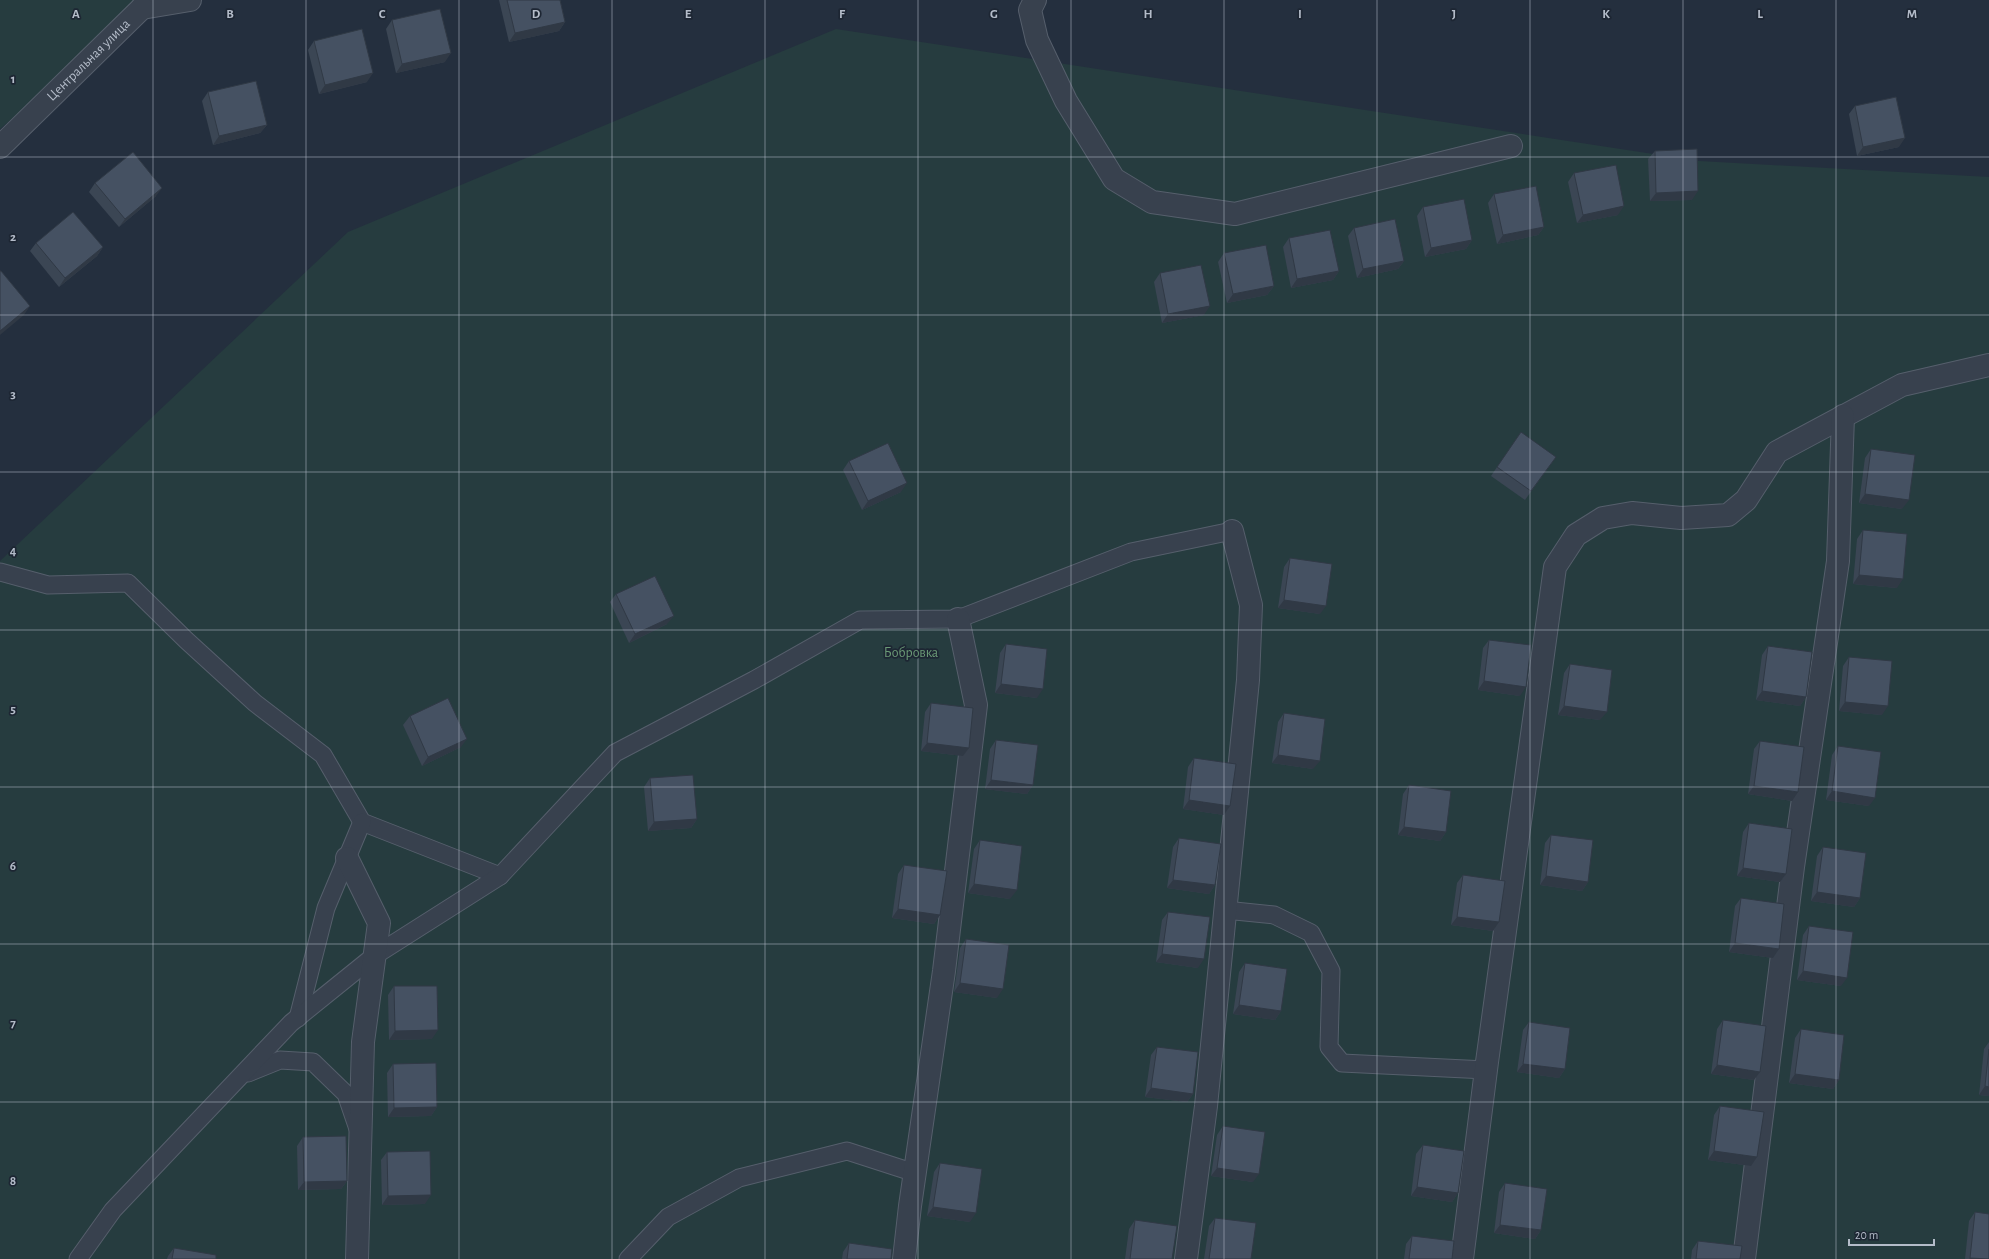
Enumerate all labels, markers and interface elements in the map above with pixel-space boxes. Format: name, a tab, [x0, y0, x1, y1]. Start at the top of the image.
text: A	[72, 8, 80, 21]
text: B	[226, 8, 234, 21]
text: C	[379, 8, 386, 21]
text: D	[532, 8, 541, 21]
text: E	[685, 8, 692, 21]
text: F	[839, 8, 846, 21]
text: G	[990, 8, 998, 21]
text: H	[1143, 8, 1153, 21]
text: I	[1298, 8, 1302, 21]
text: J	[1452, 8, 1456, 21]
text: K	[1602, 8, 1610, 21]
text: L	[1757, 8, 1763, 21]
text: M	[1907, 8, 1917, 21]
street label: Центральная улица	[44, 16, 133, 104]
text: 1	[11, 73, 15, 86]
text: 2	[10, 231, 16, 244]
text: 3	[10, 388, 16, 401]
text: 4	[10, 545, 17, 558]
park label: Бобровка	[884, 646, 939, 660]
text: 5	[10, 703, 16, 716]
text: 6	[10, 860, 16, 873]
text: 7	[10, 1017, 16, 1030]
text: 8	[10, 1175, 16, 1188]
scale bar	[1849, 1221, 1934, 1247]
text: 20 m	[1855, 1229, 1878, 1241]

